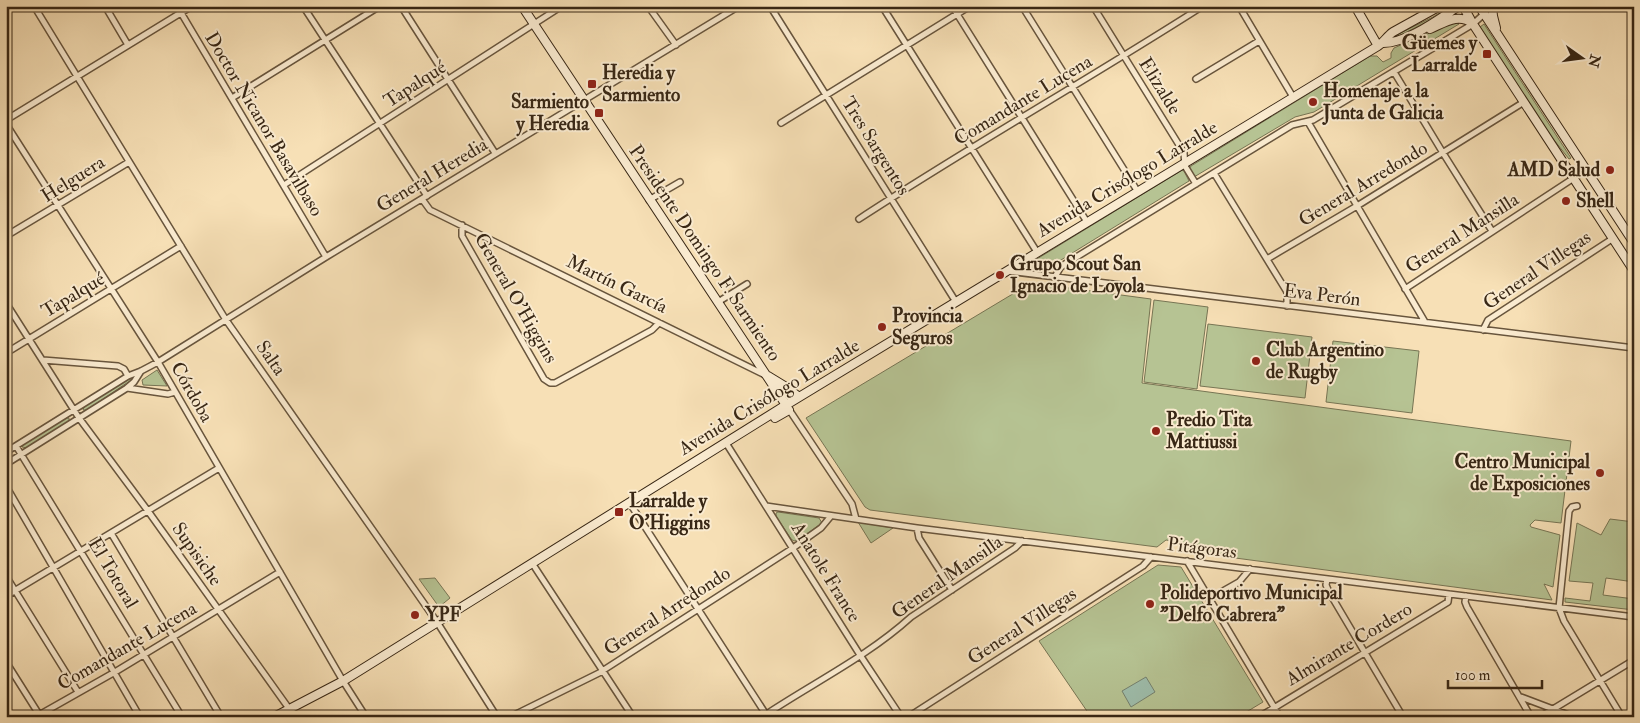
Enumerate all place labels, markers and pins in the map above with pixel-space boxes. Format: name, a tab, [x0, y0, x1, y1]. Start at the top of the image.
place label: Güemes y Larralde	[1402, 31, 1478, 77]
marker: Güemes y Larralde	[1481, 48, 1493, 60]
place label: Heredia y Sarmiento	[602, 61, 680, 107]
marker: Heredia y Sarmiento	[586, 78, 598, 90]
place label: Homenaje a la Junta de Galicia	[1322, 79, 1444, 125]
place label: Sarmiento y Heredia	[511, 90, 590, 137]
marker: Homenaje a la Junta de Galicia	[1307, 96, 1319, 108]
marker: Sarmiento y Heredia	[593, 107, 605, 119]
place label: AMD Salud	[1507, 158, 1601, 182]
marker: AMD Salud	[1604, 164, 1616, 176]
place label: Shell	[1576, 189, 1614, 213]
marker: Shell	[1560, 195, 1572, 207]
place label: Grupo Scout San Ignacio de Loyola	[1010, 252, 1146, 299]
marker: Grupo Scout San Ignacio de Loyola	[994, 269, 1006, 281]
place label: Provincia Seguros	[892, 304, 964, 351]
marker: Provincia Seguros	[876, 321, 888, 333]
place label: Club Argentino de Rugby	[1266, 338, 1384, 385]
marker: Club Argentino de Rugby	[1250, 355, 1262, 367]
place label: Predio Tita Mattiussi	[1165, 408, 1253, 454]
marker: Predio Tita Mattiussi	[1150, 425, 1162, 437]
place label: Centro Municipal de Exposiciones	[1455, 450, 1590, 497]
marker: Centro Municipal de Exposiciones	[1594, 467, 1606, 479]
place label: Larralde y O'Higgins	[629, 489, 710, 536]
marker: Larralde y O'Higgins	[613, 506, 625, 518]
place label: Polideportivo Municipal "Delfo Cabrera"	[1160, 581, 1343, 627]
marker: Polideportivo Municipal "Delfo Cabrera"	[1144, 598, 1156, 610]
place label: YPF	[424, 603, 461, 627]
marker: YPF	[409, 609, 421, 621]

